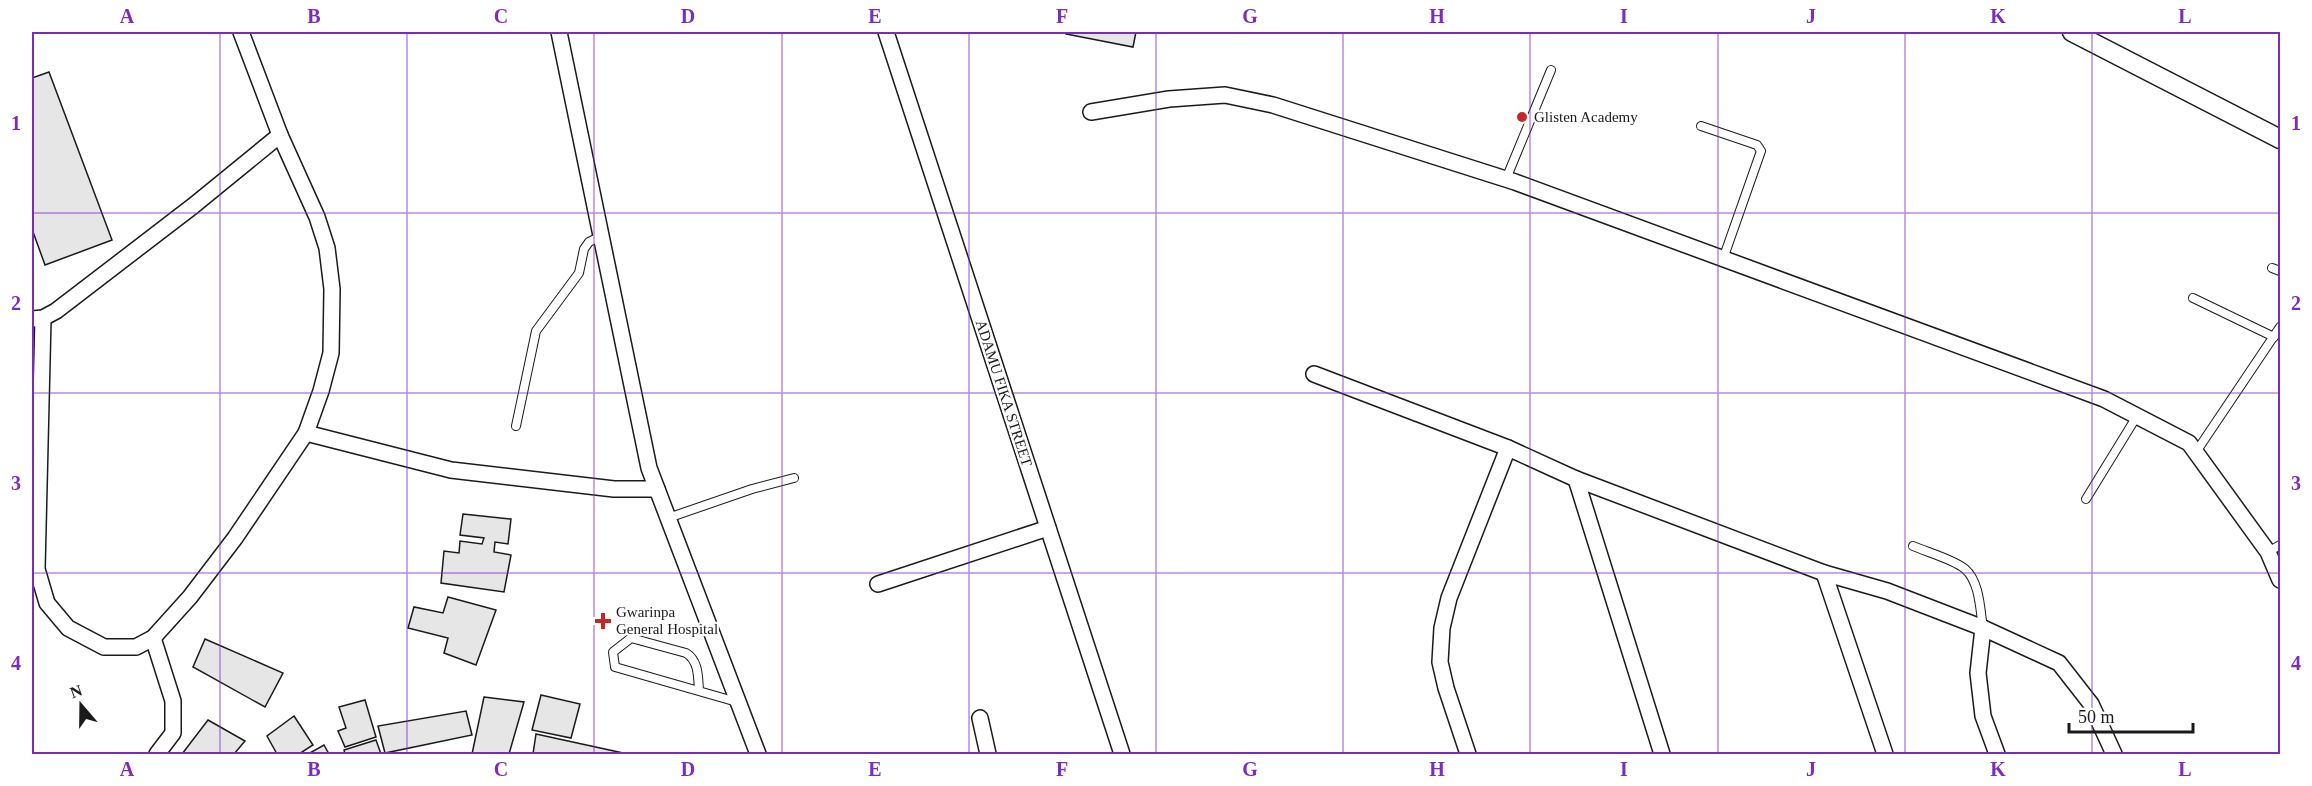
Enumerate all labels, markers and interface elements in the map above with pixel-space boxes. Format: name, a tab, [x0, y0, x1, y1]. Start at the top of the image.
text: A	[120, 5, 135, 27]
text: B	[307, 5, 321, 27]
text: C	[494, 5, 508, 27]
text: D	[681, 5, 695, 27]
text: E	[868, 5, 882, 27]
text: F	[1056, 5, 1068, 27]
text: G	[1242, 5, 1258, 27]
text: H	[1429, 5, 1445, 27]
text: I	[1620, 5, 1628, 27]
text: J	[1806, 5, 1816, 27]
text: K	[1990, 5, 2006, 27]
text: L	[2178, 5, 2192, 27]
place label: Glisten Academy	[1534, 109, 1638, 125]
marker: Glisten Academy	[1515, 110, 1529, 124]
text: 1	[11, 112, 21, 134]
text: 1	[2291, 112, 2301, 134]
text: 2	[11, 292, 21, 314]
text: 2	[2291, 292, 2301, 314]
street label: ADAMU FIKA STREET	[973, 318, 1035, 468]
text: 3	[11, 472, 21, 494]
text: 3	[2291, 472, 2301, 494]
place label: Gwarinpa General Hospital	[616, 604, 718, 637]
marker: Gwarinpa General Hospital	[594, 612, 612, 630]
text: 4	[11, 652, 21, 674]
text: 4	[2291, 652, 2301, 674]
north arrow	[51, 675, 111, 735]
text: N	[68, 681, 85, 701]
scale bar	[2069, 696, 2194, 734]
text: 50 m	[2078, 707, 2115, 727]
text: A	[120, 758, 135, 780]
text: B	[307, 758, 321, 780]
text: C	[494, 758, 508, 780]
text: D	[681, 758, 695, 780]
text: E	[868, 758, 882, 780]
text: F	[1056, 758, 1068, 780]
text: G	[1242, 758, 1258, 780]
text: H	[1429, 758, 1445, 780]
text: I	[1620, 758, 1628, 780]
text: J	[1806, 758, 1816, 780]
text: K	[1990, 758, 2006, 780]
text: L	[2178, 758, 2192, 780]

